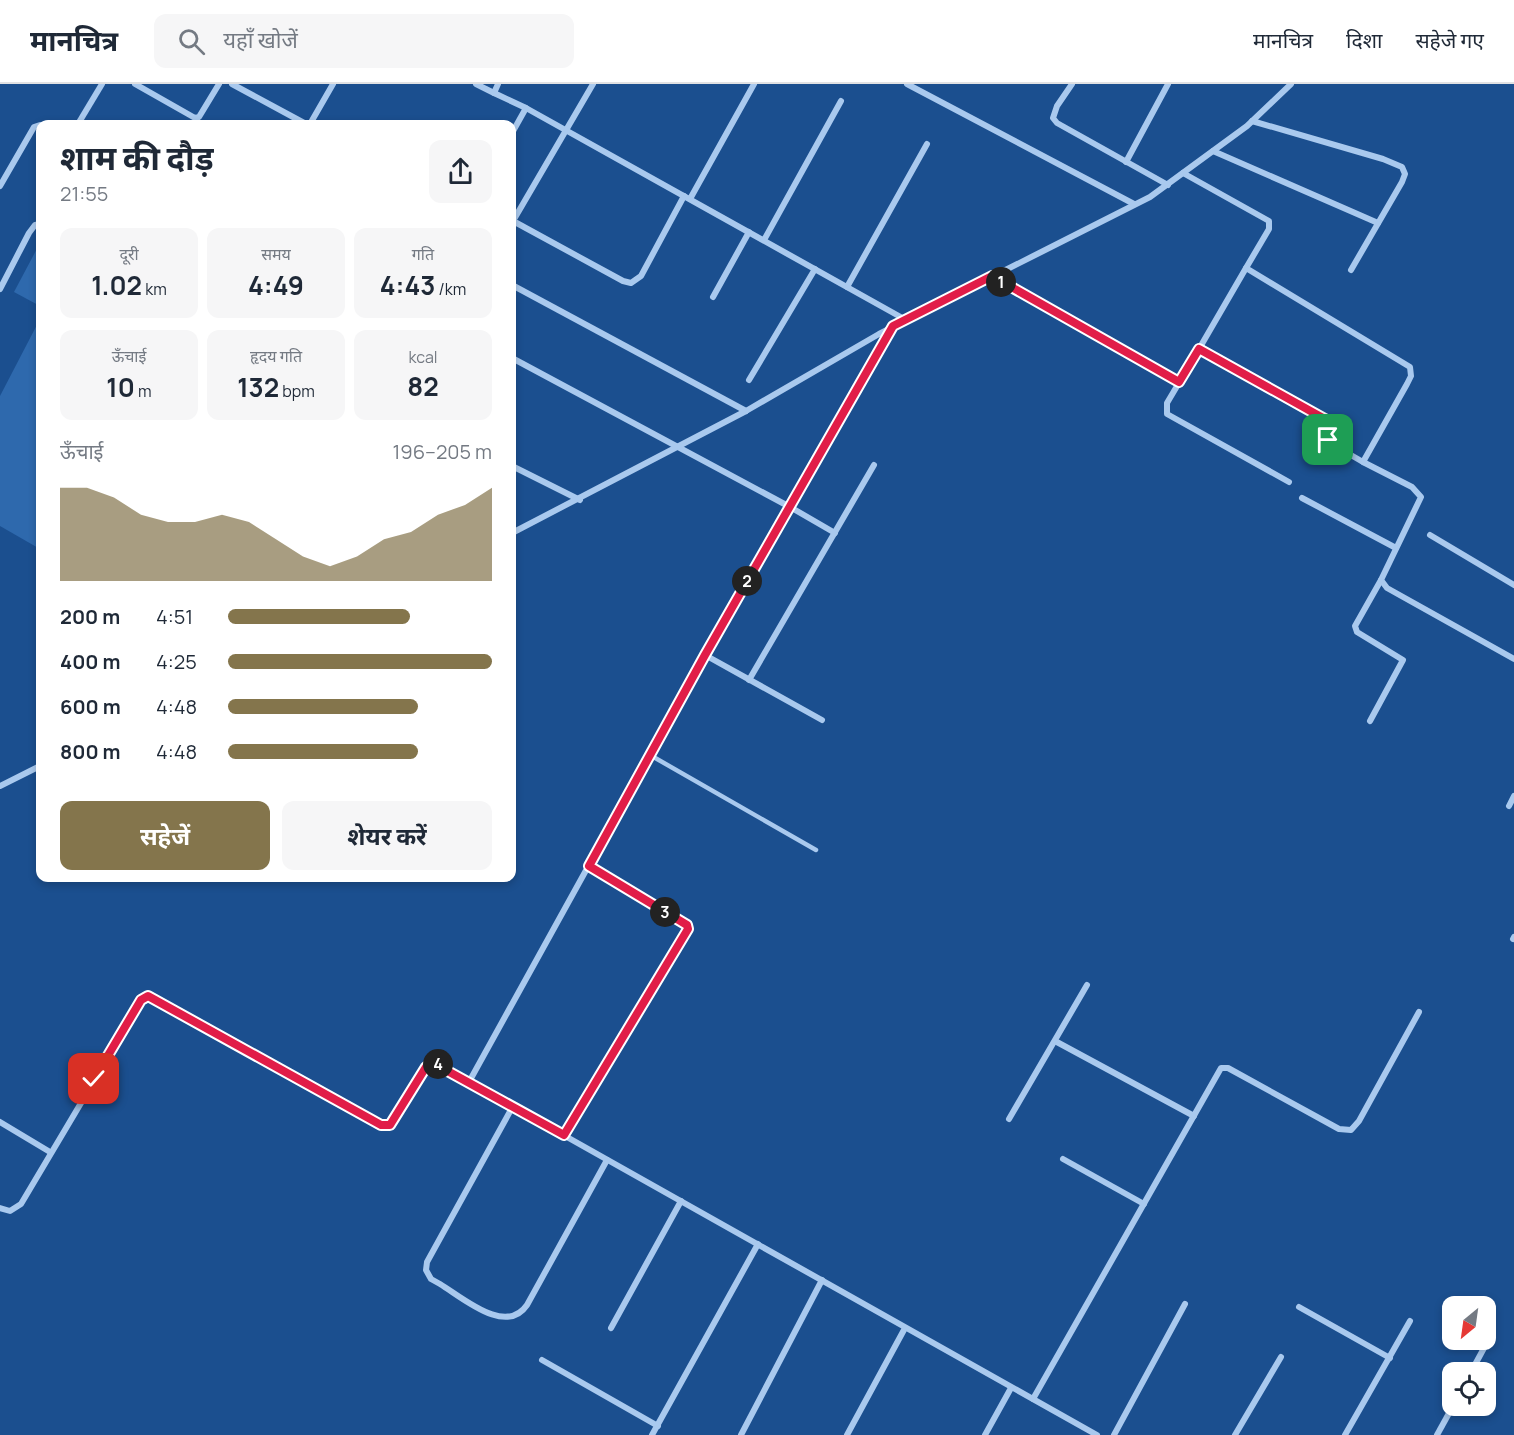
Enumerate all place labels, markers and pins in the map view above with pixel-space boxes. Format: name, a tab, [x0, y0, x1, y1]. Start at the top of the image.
pin: 1	[986, 267, 1016, 297]
pin	[1302, 414, 1353, 465]
pin: 2	[732, 566, 762, 596]
pin: 3	[650, 897, 680, 927]
pin: 4	[423, 1049, 453, 1079]
pin	[68, 1053, 119, 1104]

